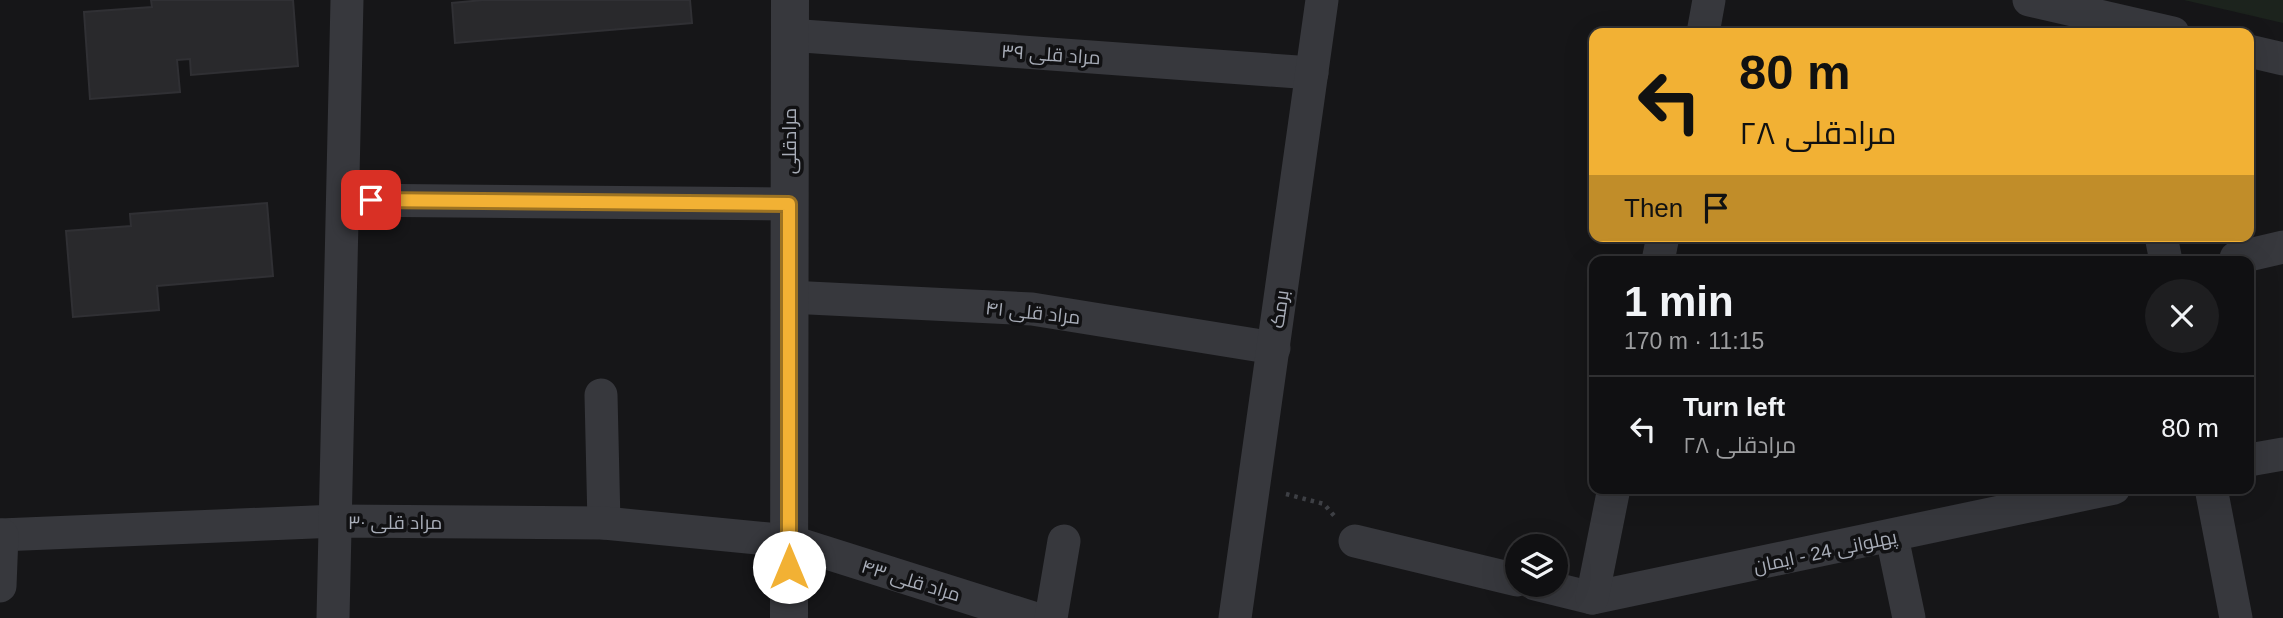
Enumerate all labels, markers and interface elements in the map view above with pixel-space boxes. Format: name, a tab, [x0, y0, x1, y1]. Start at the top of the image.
street label: مراد قلی ۳۹	[1000, 41, 1101, 69]
text: 80 m	[1739, 45, 1851, 99]
icon: left	[1624, 56, 1715, 147]
street label: مرادقلی	[779, 108, 801, 174]
text: مرادقلی ۲۸	[1739, 115, 1896, 151]
pin	[341, 170, 401, 230]
icon: arrive	[352, 181, 390, 219]
icon: arrive	[1697, 189, 1735, 227]
text: Then	[1624, 193, 1683, 223]
text: 1 min	[1624, 278, 1734, 325]
button: close	[2145, 279, 2219, 353]
street label: برمک	[1266, 289, 1294, 330]
street label: مراد قلی ۴۱	[984, 297, 1081, 329]
text: 170 m · 11:15	[1624, 328, 1764, 354]
text: Turn left	[1683, 392, 1785, 422]
icon: left	[1624, 410, 1662, 448]
text: 80 m	[2161, 413, 2219, 443]
text: مرادقلی ۲۸	[1683, 432, 1796, 458]
street label: مراد قلی ۳۰	[348, 512, 442, 534]
street label: پهلوانی 24 - ایمان	[1752, 526, 1899, 579]
position arrow	[752, 530, 826, 604]
map controls	[1505, 534, 1568, 597]
button: layers	[1505, 534, 1568, 597]
street label: مراد قلی ۴۳	[859, 555, 963, 606]

